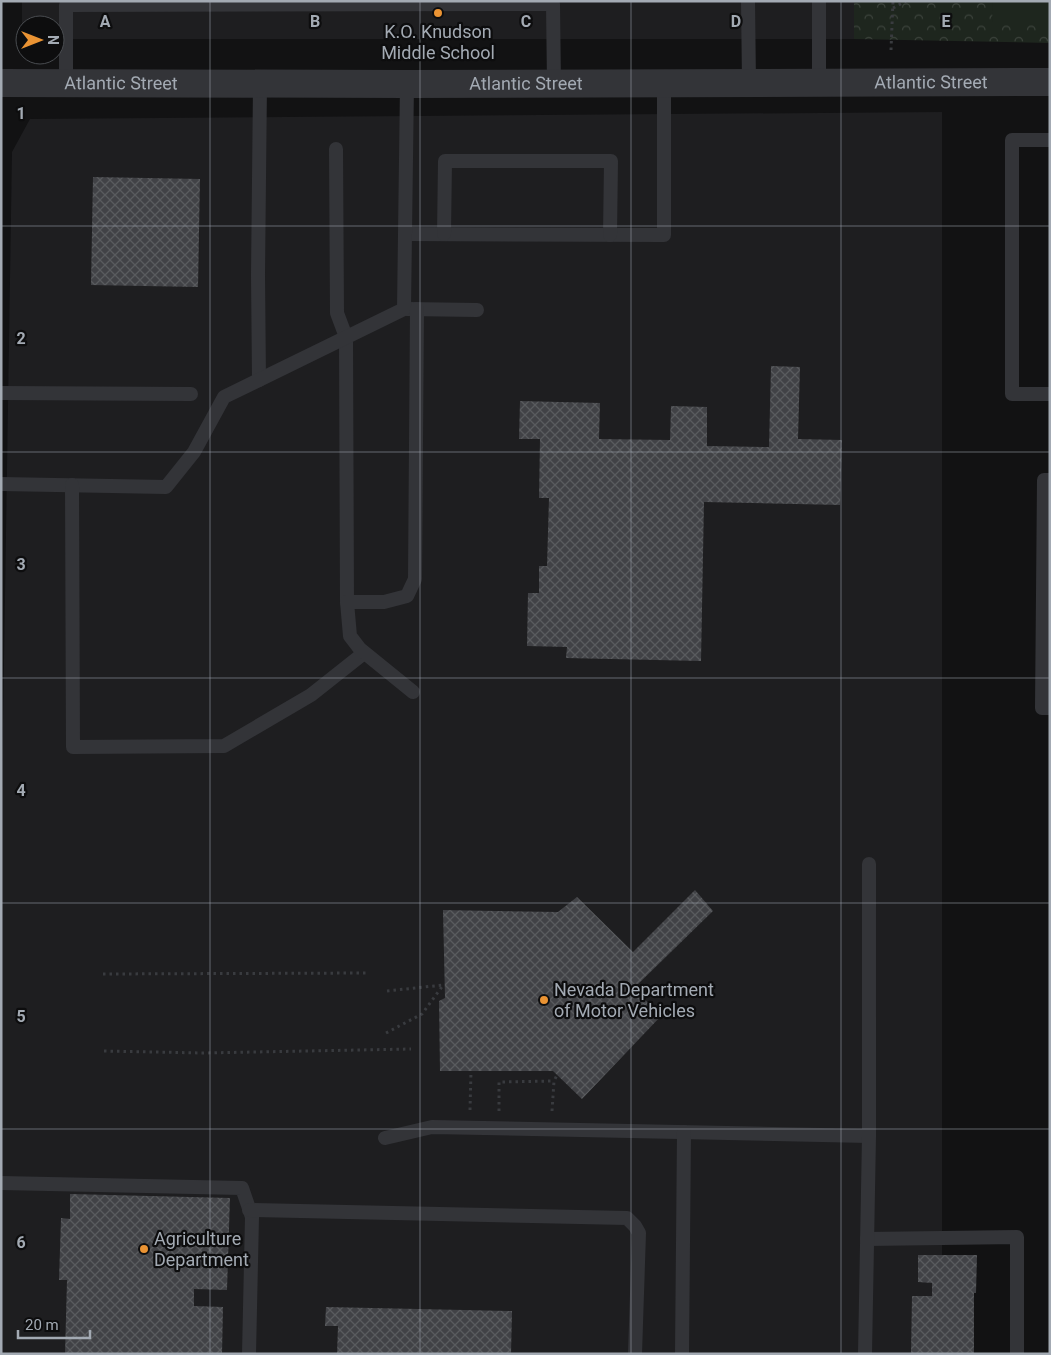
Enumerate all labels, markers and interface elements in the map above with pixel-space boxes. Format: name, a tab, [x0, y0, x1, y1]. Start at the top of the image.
marker: K.O. Knudson Middle School	[432, 7, 444, 19]
text: A	[100, 12, 111, 31]
text: B	[310, 12, 320, 31]
text: C	[521, 12, 531, 31]
text: D	[731, 12, 741, 31]
text: E	[942, 12, 951, 31]
north arrow	[15, 15, 65, 65]
place label: K.O. Knudson Middle School	[381, 21, 495, 63]
text: N	[45, 35, 61, 45]
street label: Atlantic Street	[874, 71, 988, 93]
street label: Atlantic Street	[64, 72, 178, 93]
street label: Atlantic Street	[469, 72, 583, 94]
text: 1	[16, 104, 26, 123]
text: 2	[16, 329, 26, 348]
text: 3	[16, 555, 26, 574]
text: 4	[16, 781, 26, 800]
place label: Nevada Department of Motor Vehicles	[554, 979, 714, 1021]
marker: Nevada Department of Motor Vehicles	[538, 994, 550, 1006]
text: 5	[16, 1007, 26, 1026]
place label: Agriculture Department	[154, 1228, 249, 1270]
text: 6	[16, 1233, 26, 1252]
marker: Agriculture Department	[138, 1243, 150, 1255]
scale bar	[18, 1308, 90, 1340]
text: 20 m	[25, 1316, 59, 1334]

